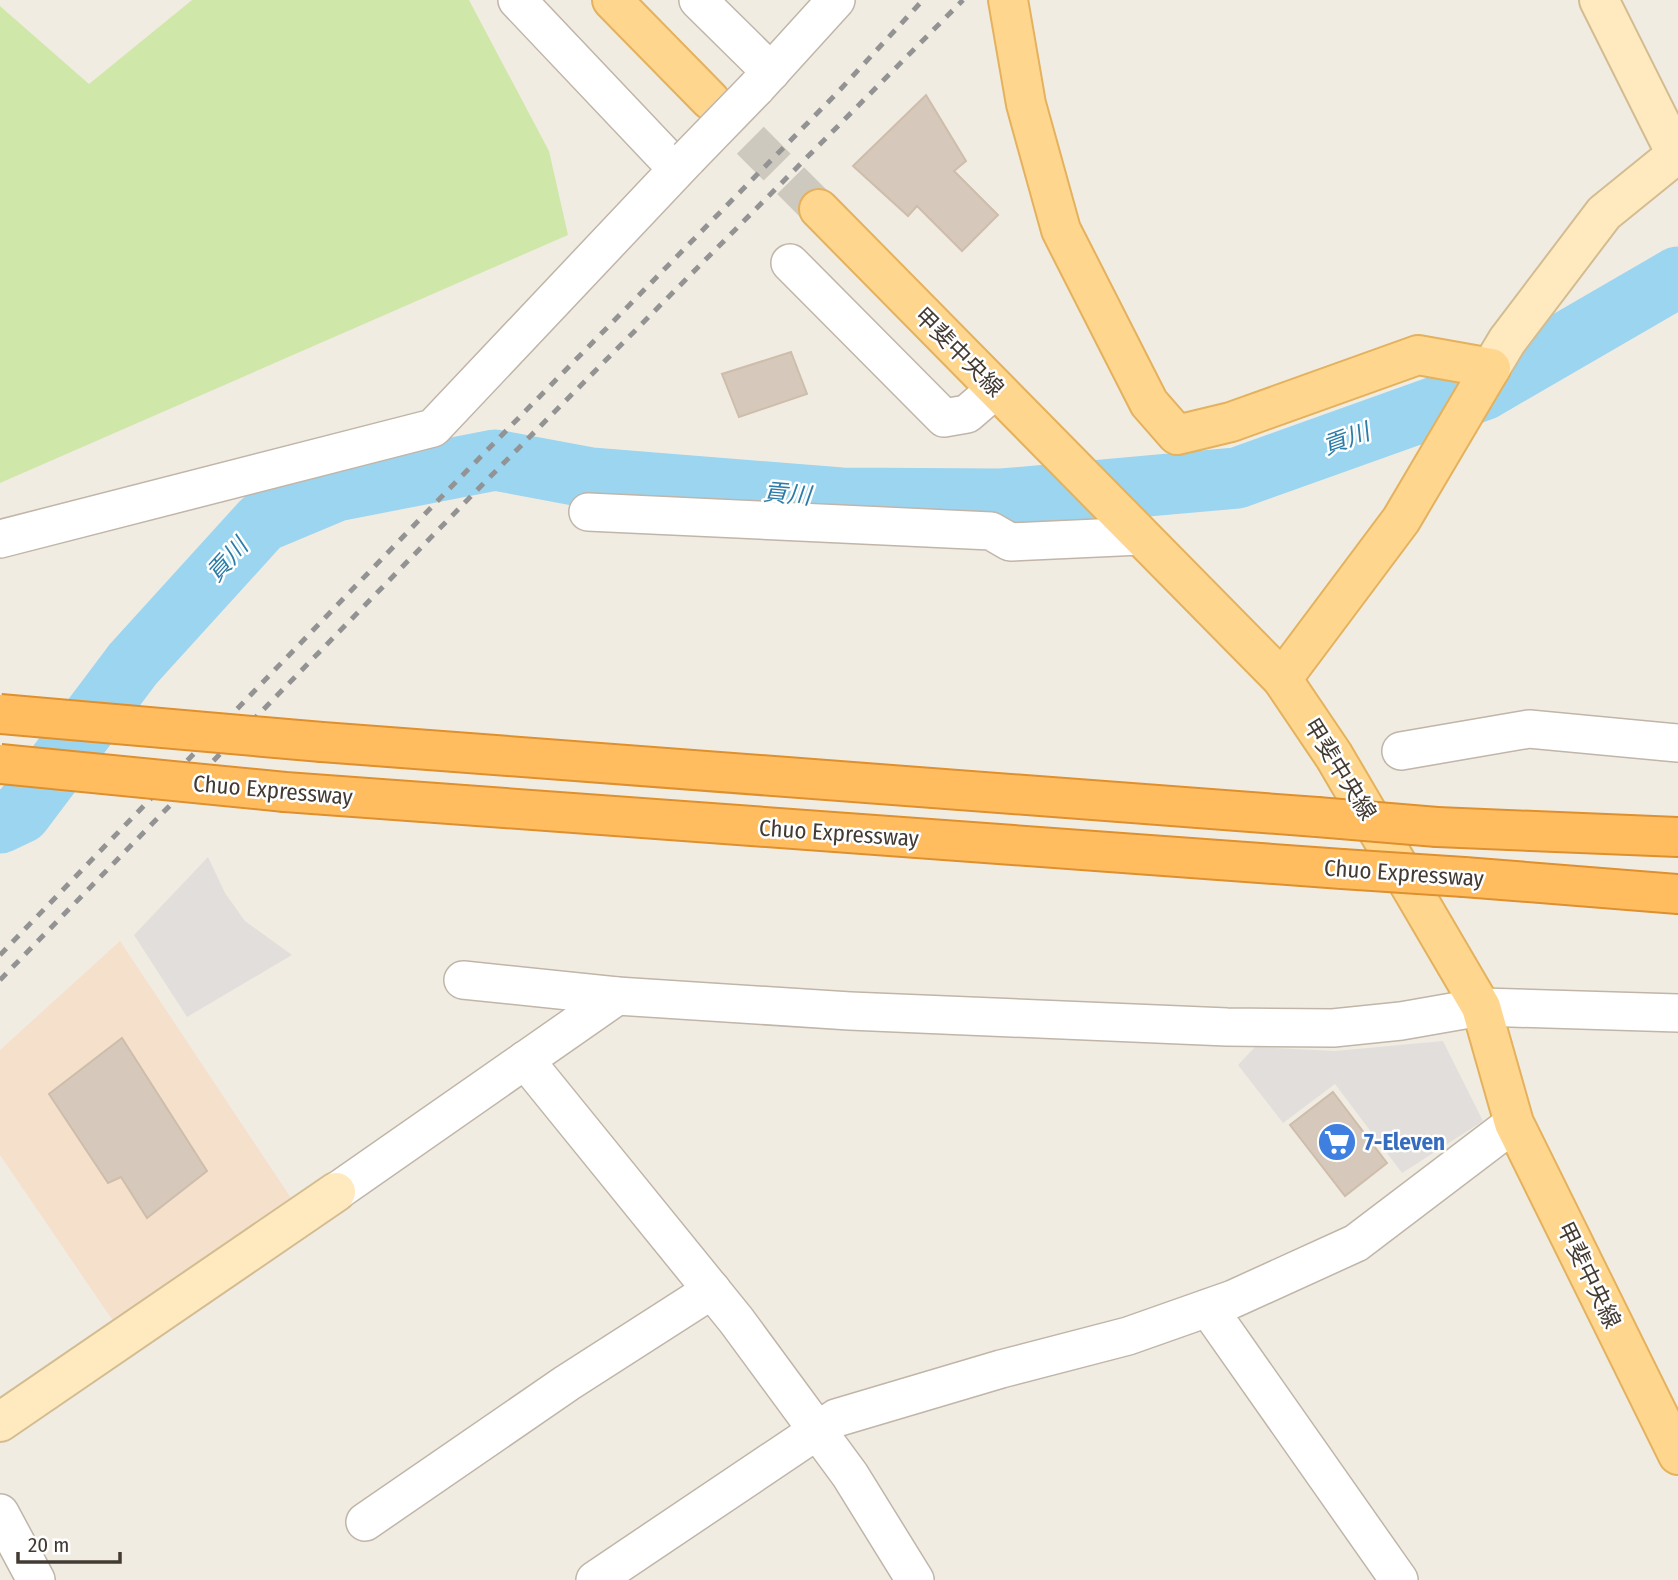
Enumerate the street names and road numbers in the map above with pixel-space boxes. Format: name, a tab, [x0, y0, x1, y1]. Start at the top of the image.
street label: 甲斐中央線	[908, 301, 1010, 403]
street label: 甲斐中央線	[1298, 713, 1382, 825]
street label: Chuo Expressway	[192, 769, 355, 811]
street label: Chuo Expressway	[758, 813, 921, 853]
street label: Chuo Expressway	[1323, 853, 1486, 893]
street label: 甲斐中央線	[1551, 1217, 1627, 1333]

